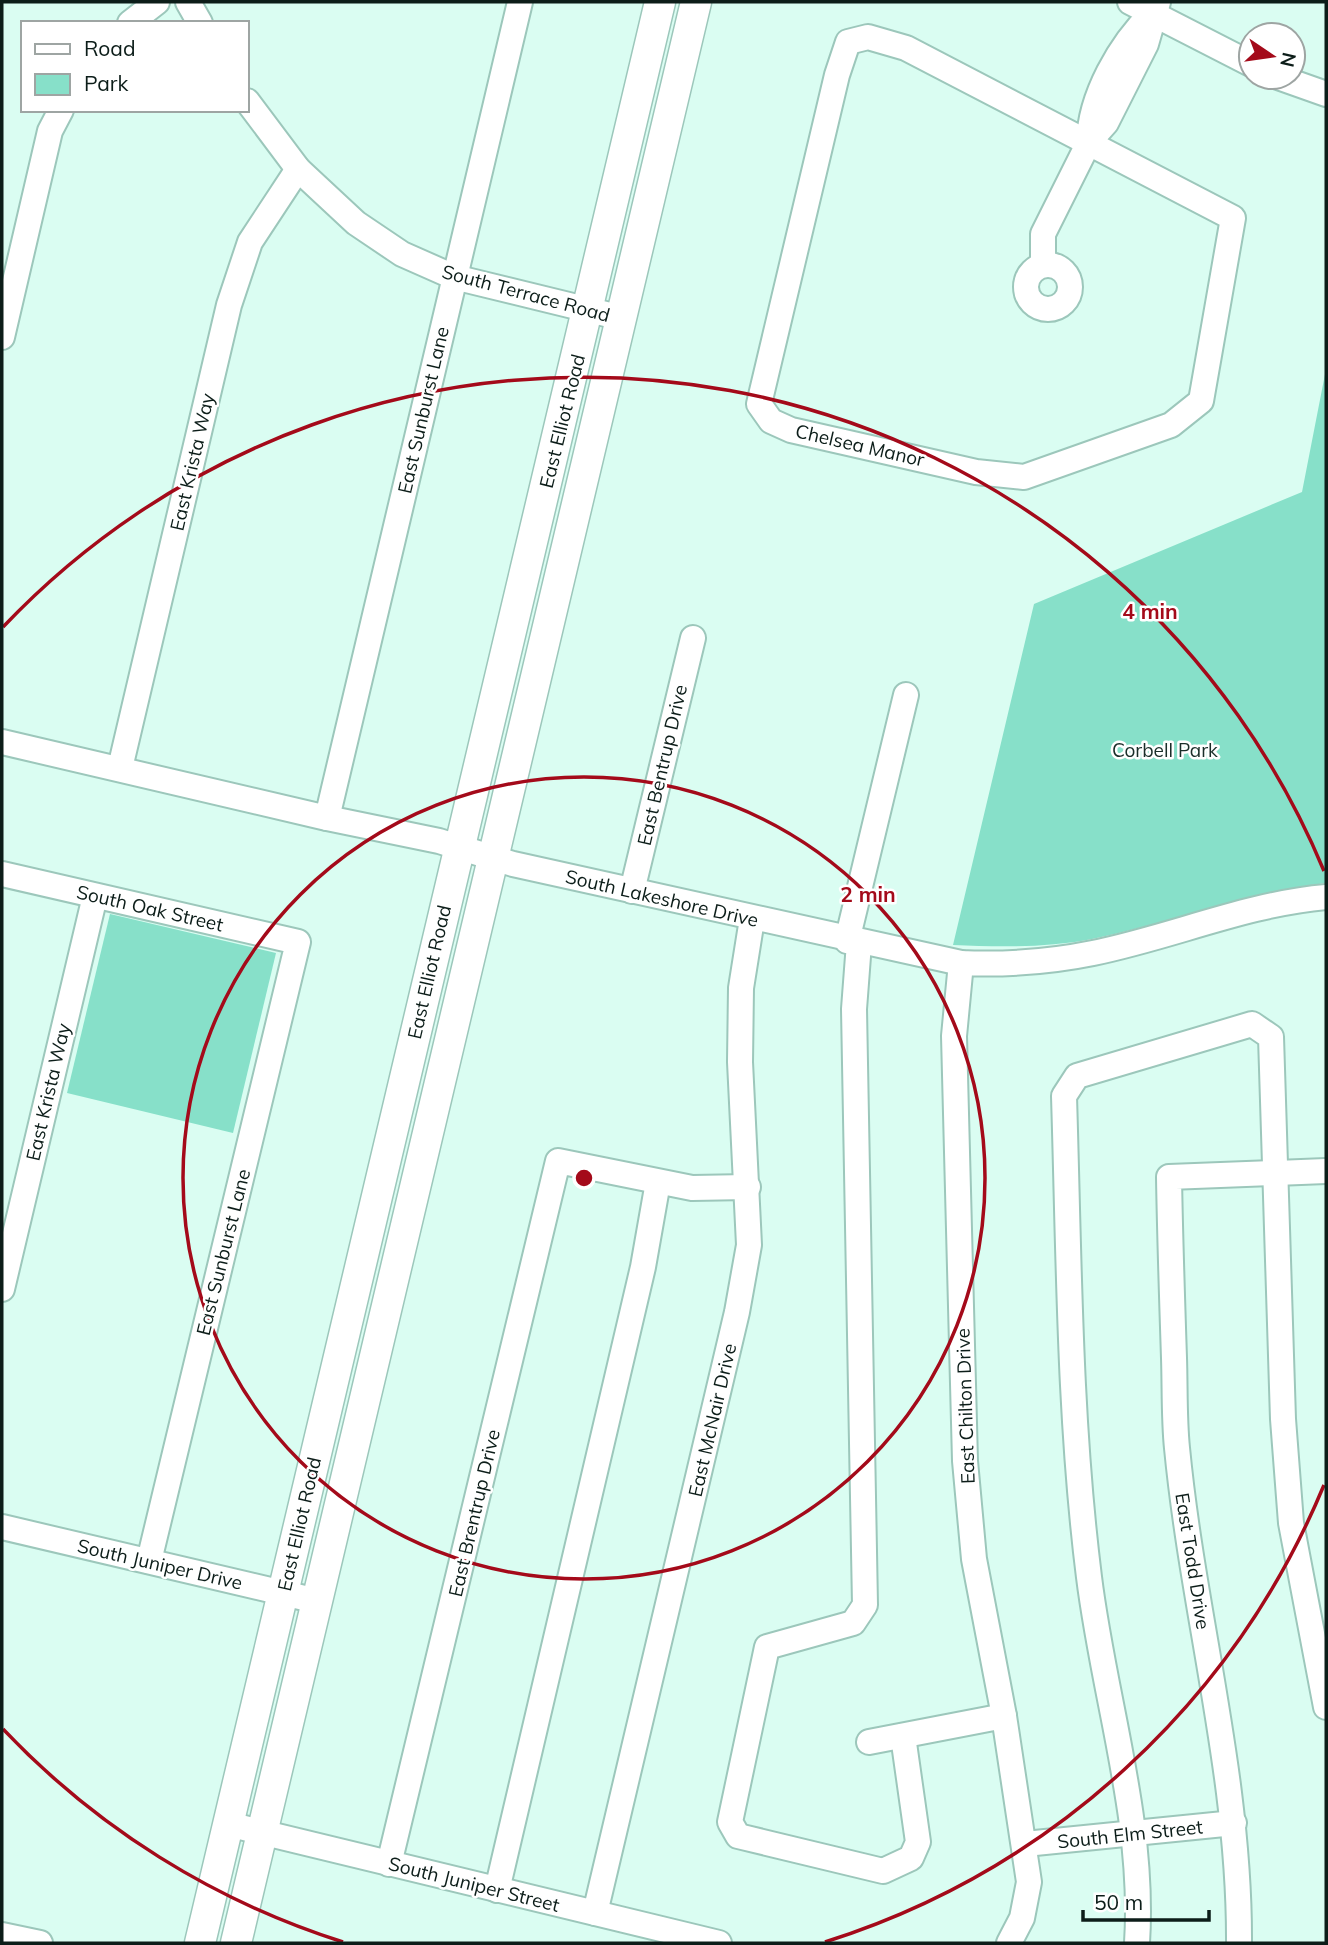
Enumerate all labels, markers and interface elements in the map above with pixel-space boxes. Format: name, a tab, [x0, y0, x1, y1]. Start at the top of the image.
legend	[21, 21, 248, 112]
north arrow	[1237, 21, 1307, 91]
text: Road	[84, 35, 135, 61]
text: N	[1275, 50, 1302, 70]
text: Park	[84, 70, 128, 96]
street label: South Terrace Road	[439, 259, 613, 327]
street label: East Sunburst Lane	[392, 324, 454, 496]
street label: East Elliot Road	[534, 352, 590, 490]
street label: East Krista Way	[164, 391, 220, 533]
street label: Chelsea Manor	[793, 418, 927, 472]
text: 4 min	[1122, 598, 1178, 624]
street label: East Bentrup Drive	[632, 682, 692, 848]
park label: Corbell Park	[1112, 738, 1218, 762]
street label: South Lakeshore Drive	[563, 864, 761, 932]
street label: South Oak Street	[74, 879, 226, 937]
text: 2 min	[840, 881, 896, 907]
street label: East Elliot Road	[402, 903, 456, 1041]
street label: East Krista Way	[20, 1021, 76, 1163]
street label: East Sunburst Lane	[191, 1166, 255, 1338]
centre of rings	[572, 1166, 596, 1190]
street label: East Chilton Drive	[950, 1328, 980, 1484]
street label: East McNair Drive	[683, 1341, 741, 1499]
street label: East Brentrup Drive	[443, 1427, 505, 1599]
street label: East Elliot Road	[272, 1455, 326, 1593]
street label: East Todd Drive	[1170, 1491, 1216, 1631]
street label: South Juniper Drive	[75, 1533, 245, 1595]
street label: South Elm Street	[1056, 1814, 1204, 1854]
street label: South Juniper Street	[386, 1851, 562, 1917]
scale bar	[1083, 1878, 1209, 1922]
text: 50 m	[1094, 1889, 1143, 1915]

